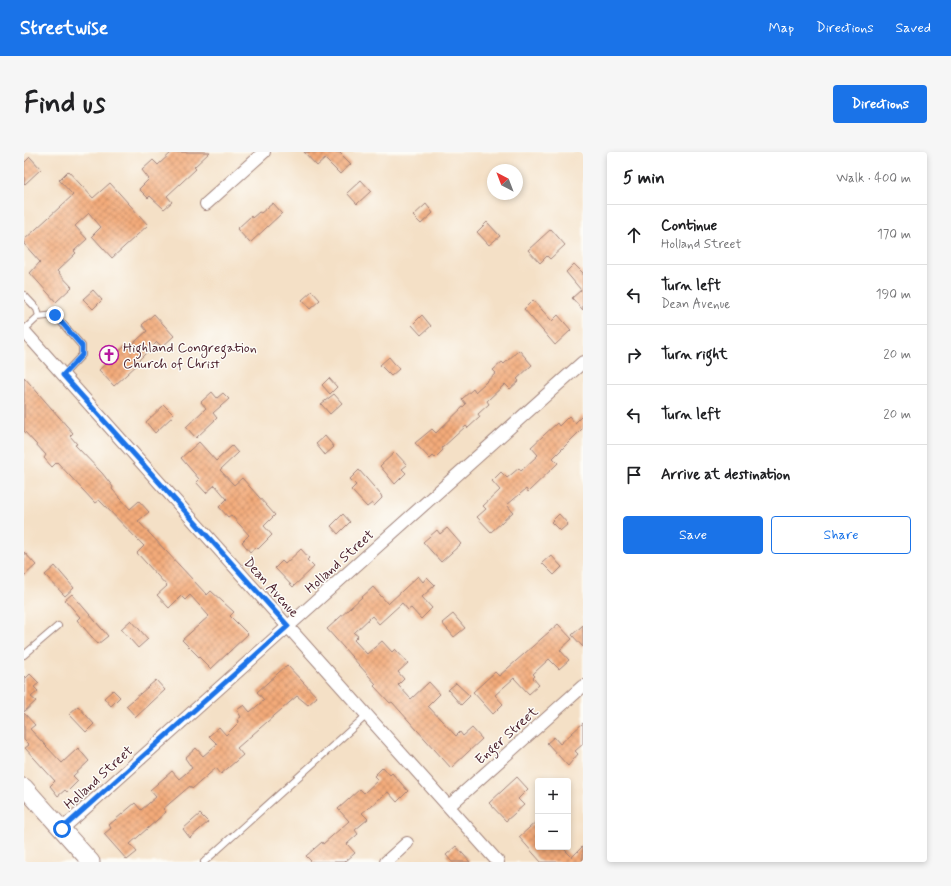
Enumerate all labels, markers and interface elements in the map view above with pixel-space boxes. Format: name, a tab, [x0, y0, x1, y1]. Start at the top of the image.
text: Streetwise	[20, 16, 108, 41]
text: Map	[768, 19, 794, 37]
text: Directions	[816, 19, 874, 37]
text: Saved	[896, 19, 931, 37]
button: Directions	[833, 85, 927, 123]
text: Find us	[24, 86, 105, 123]
north arrow	[487, 164, 523, 200]
text: 5 min	[623, 167, 665, 189]
text: Walk · 400 m	[836, 170, 911, 187]
text: Continue	[661, 216, 717, 236]
icon: ahead	[623, 224, 645, 246]
text: 170 m	[877, 226, 911, 243]
text: Holland Street	[661, 236, 742, 253]
text: Turn left	[661, 276, 721, 296]
icon: left	[623, 284, 645, 306]
text: 190 m	[876, 286, 911, 303]
text: Dean Avenue	[661, 296, 730, 313]
route end	[46, 306, 64, 324]
place label: Highland Congregation Church of Christ	[123, 339, 257, 373]
church icon: Highland Congregation Church of Christ	[98, 344, 120, 366]
icon: right	[623, 344, 645, 366]
text: Turn right	[661, 345, 728, 365]
text: 20 m	[883, 346, 911, 363]
icon: left	[623, 404, 645, 426]
text: Turn left	[661, 405, 721, 425]
text: 20 m	[883, 406, 911, 423]
icon: arrive	[623, 464, 645, 486]
text: Arrive at destination	[661, 465, 790, 485]
button: Save	[623, 516, 763, 554]
button: Share	[771, 516, 911, 554]
street label: Holland Street	[301, 526, 378, 597]
street label: Dean Avenue	[240, 554, 303, 622]
street label: Enger Street	[471, 702, 544, 770]
street label: Holland Street	[60, 742, 137, 813]
map controls	[535, 778, 571, 850]
button: +	[535, 778, 571, 814]
button: −	[535, 814, 571, 850]
route start	[53, 820, 71, 838]

